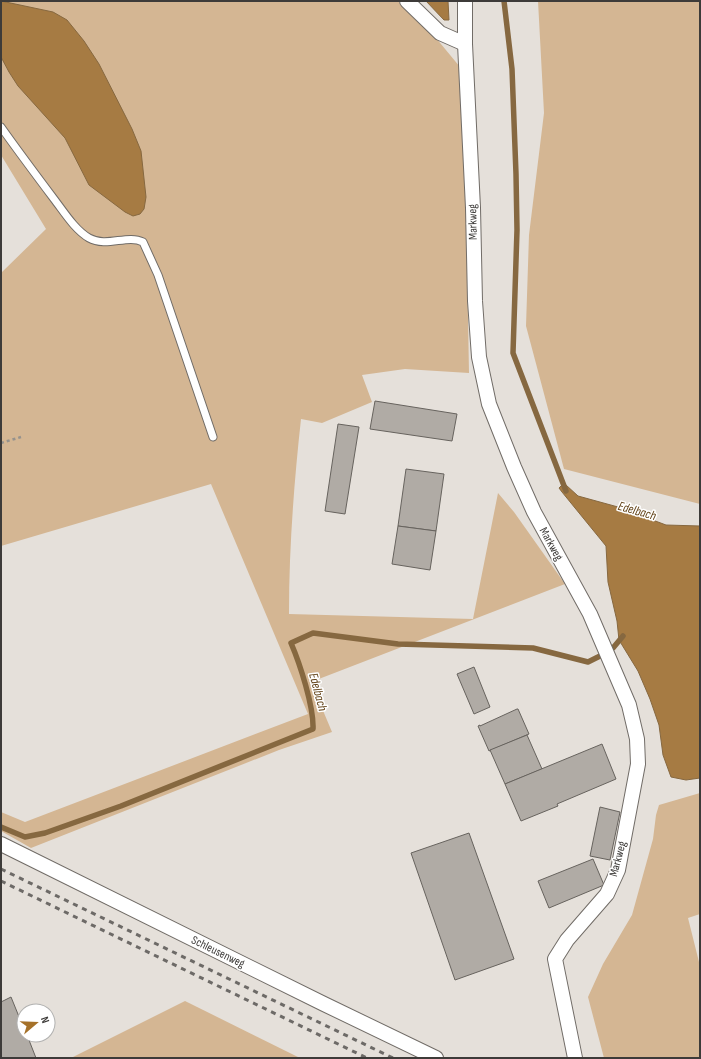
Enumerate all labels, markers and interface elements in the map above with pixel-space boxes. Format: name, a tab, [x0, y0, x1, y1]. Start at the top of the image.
street label: Markweg	[465, 204, 481, 240]
water label: Edelbach	[616, 498, 658, 524]
street label: Markweg	[536, 525, 566, 564]
water label: Edelbach	[305, 671, 331, 713]
street label: Markweg	[606, 839, 630, 878]
street label: Schleusenweg	[189, 933, 247, 971]
north arrow	[16, 1003, 56, 1043]
text: N	[38, 1015, 52, 1025]

